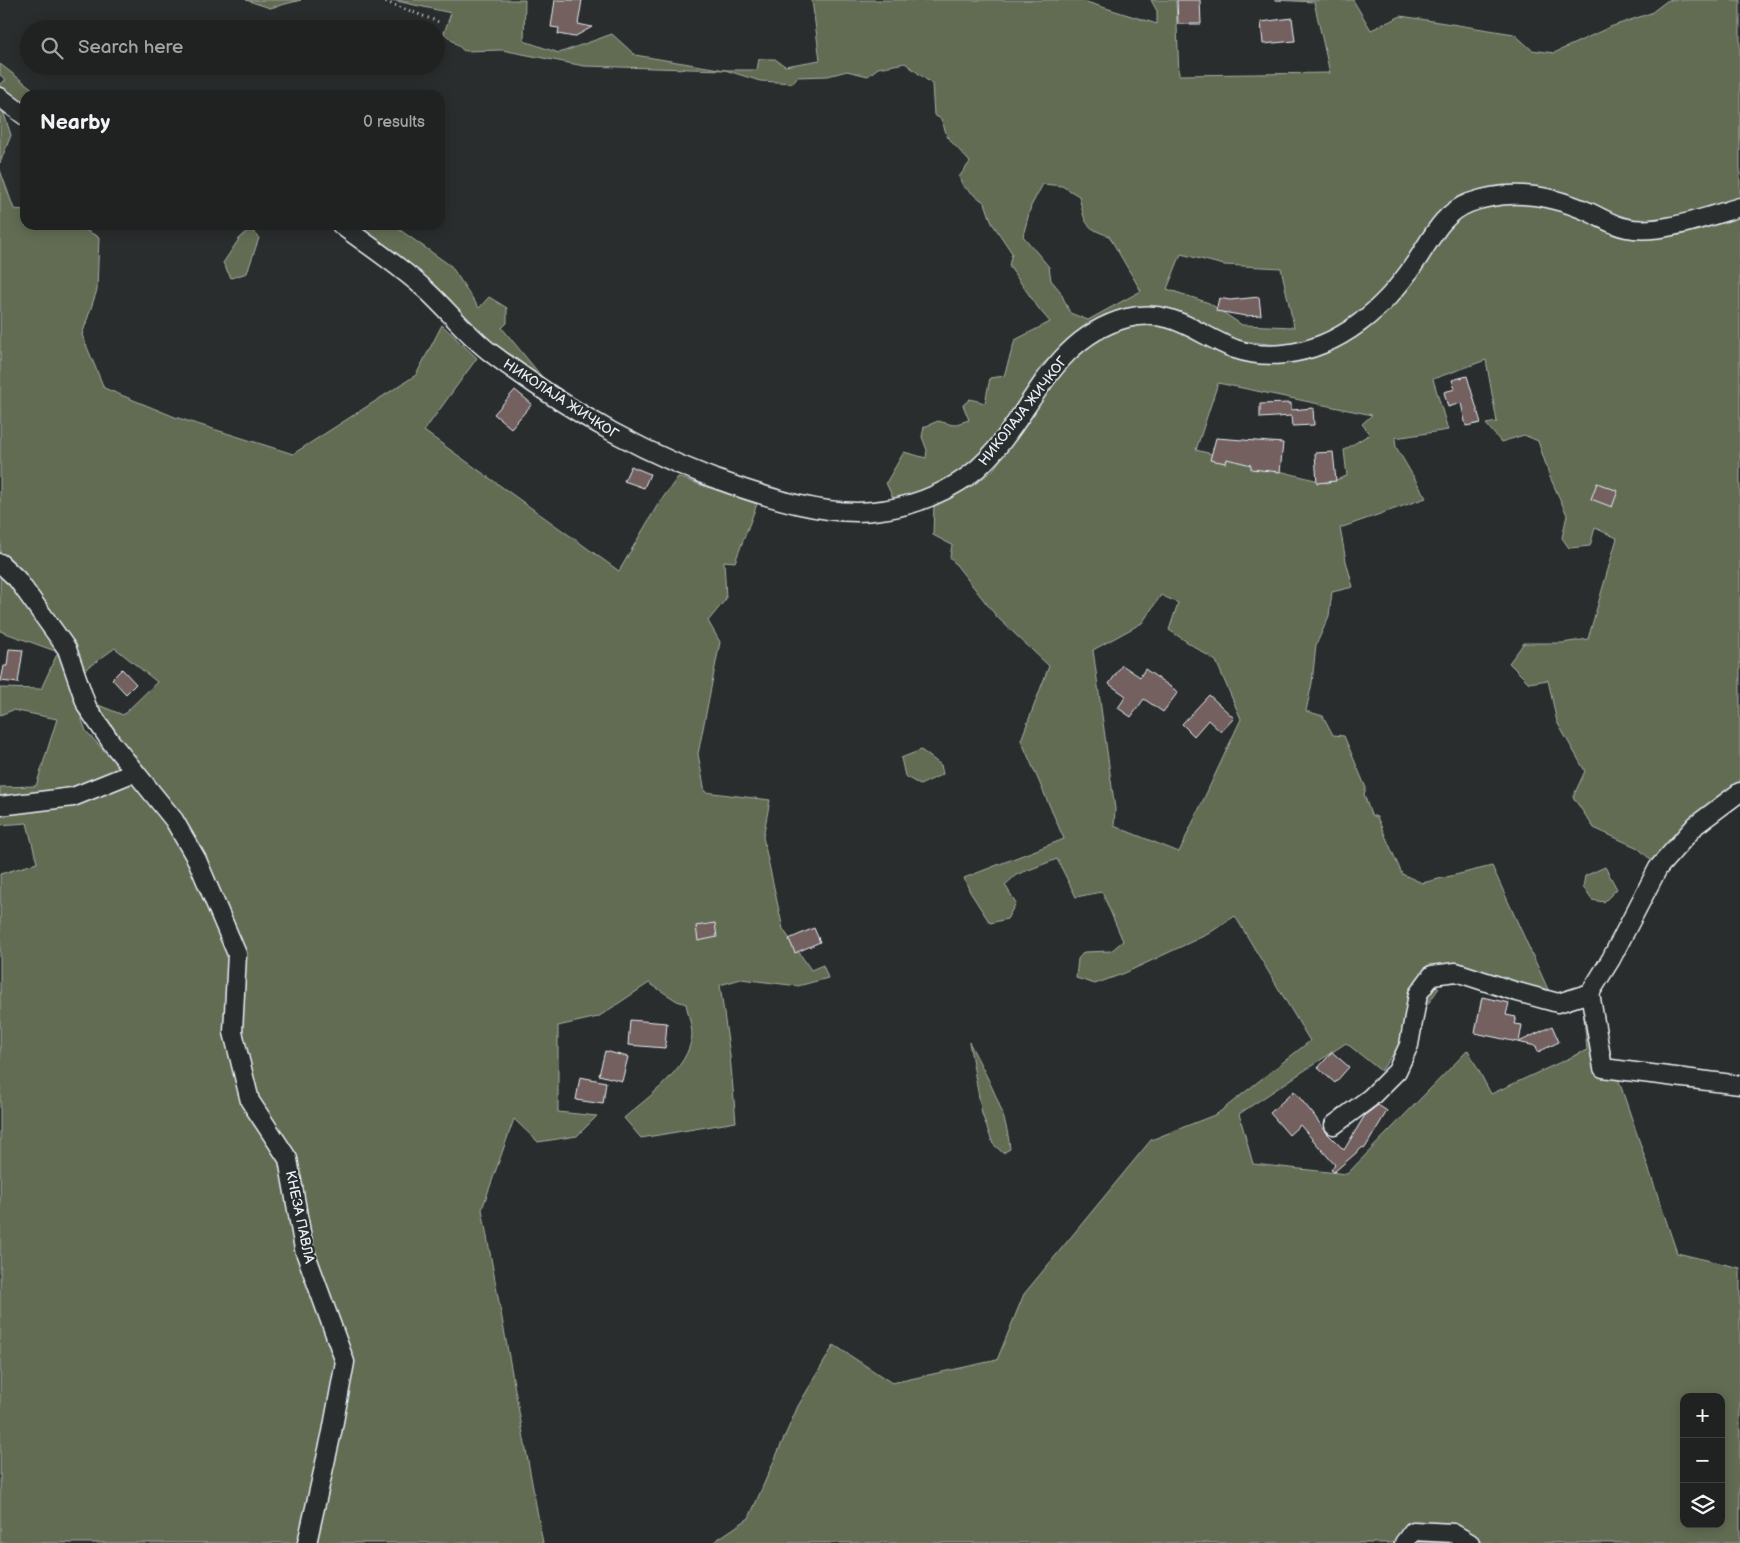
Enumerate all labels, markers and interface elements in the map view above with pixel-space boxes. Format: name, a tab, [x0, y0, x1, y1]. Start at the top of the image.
search box	[20, 20, 445, 75]
icon: search	[38, 34, 66, 62]
text: Search here	[78, 36, 183, 59]
text: Nearby	[40, 110, 110, 135]
text: 0 results	[363, 113, 425, 132]
street label: НИКОЛАЈА ЖИЧКОГ	[975, 353, 1071, 469]
street label: НИКОЛАЈА ЖИЧКОГ	[500, 355, 622, 443]
street label: КНЕЗА ПАВЛА	[282, 1169, 318, 1265]
map controls	[1680, 1393, 1725, 1528]
button: +	[1680, 1393, 1725, 1438]
button: −	[1680, 1438, 1725, 1483]
button: layers	[1680, 1483, 1725, 1528]

